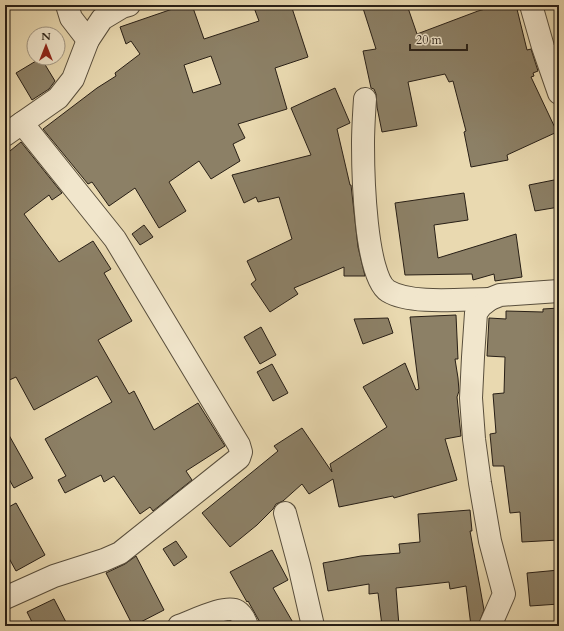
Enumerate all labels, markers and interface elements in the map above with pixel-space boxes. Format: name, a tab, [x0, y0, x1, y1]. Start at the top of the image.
north arrow	[26, 26, 66, 66]
scale bar	[410, 26, 467, 52]
text: N	[41, 29, 51, 44]
text: 20 m	[416, 32, 443, 48]

